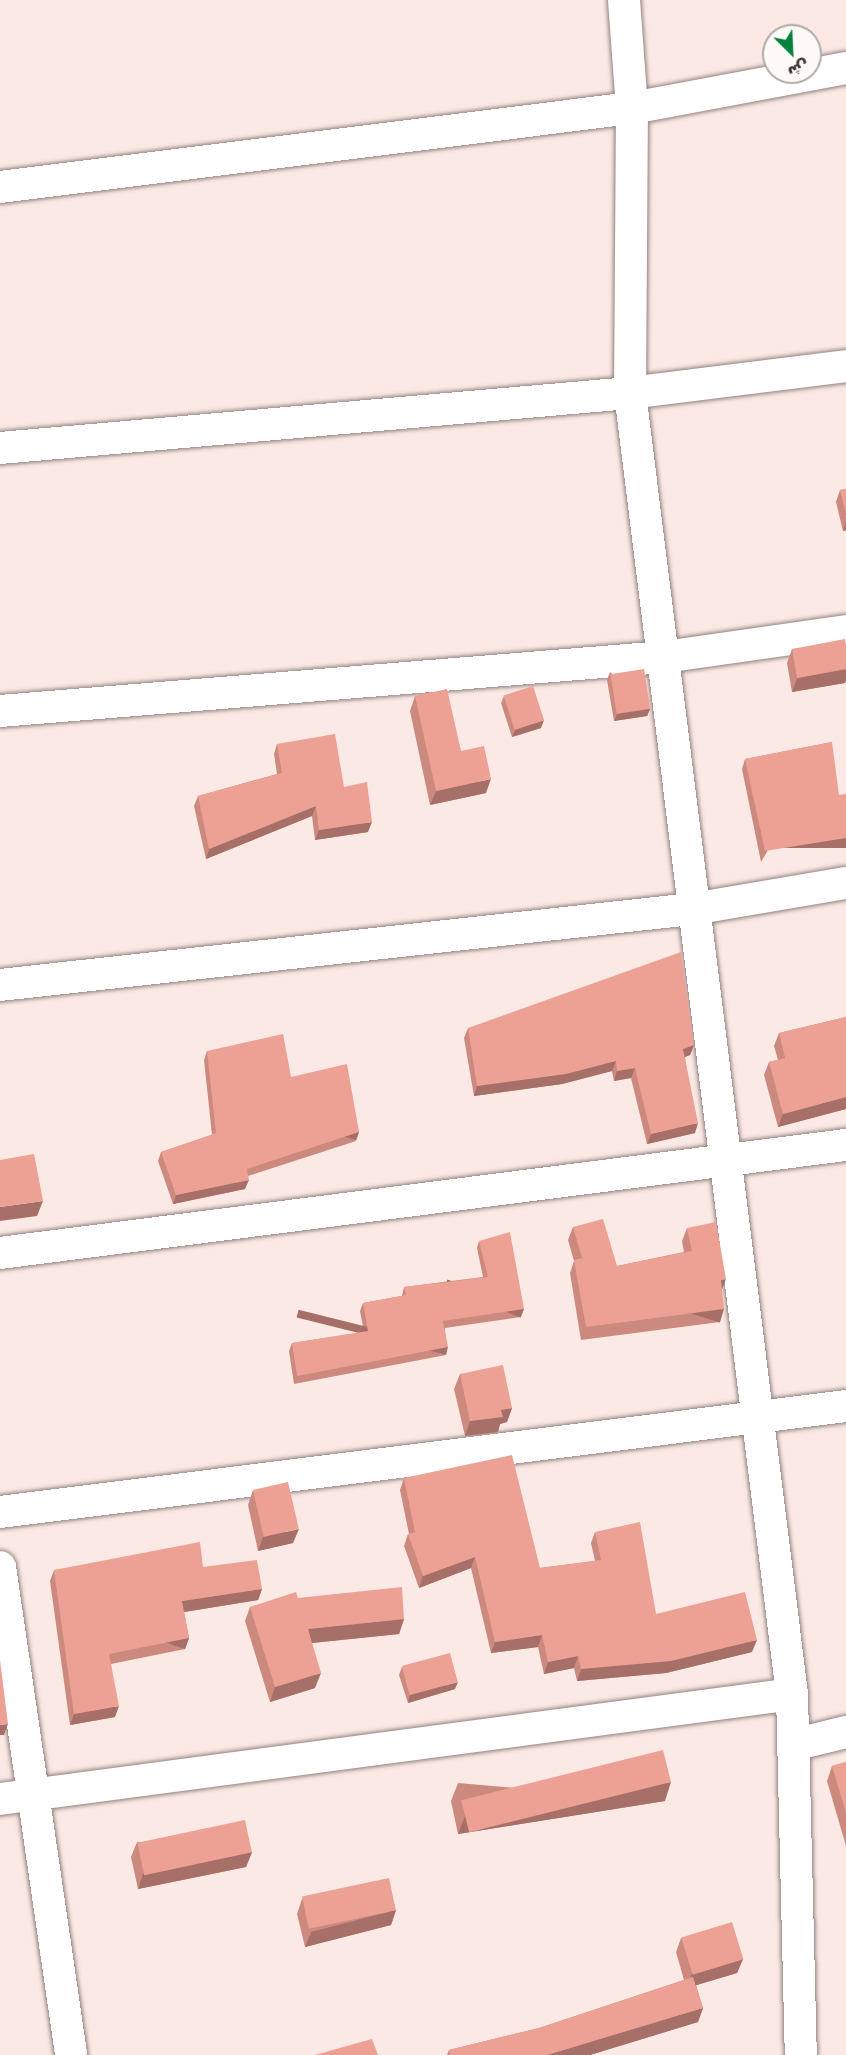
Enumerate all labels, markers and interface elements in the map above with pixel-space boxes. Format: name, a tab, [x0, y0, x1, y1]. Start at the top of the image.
north arrow	[762, 24, 822, 84]
text: ش	[785, 56, 813, 82]

